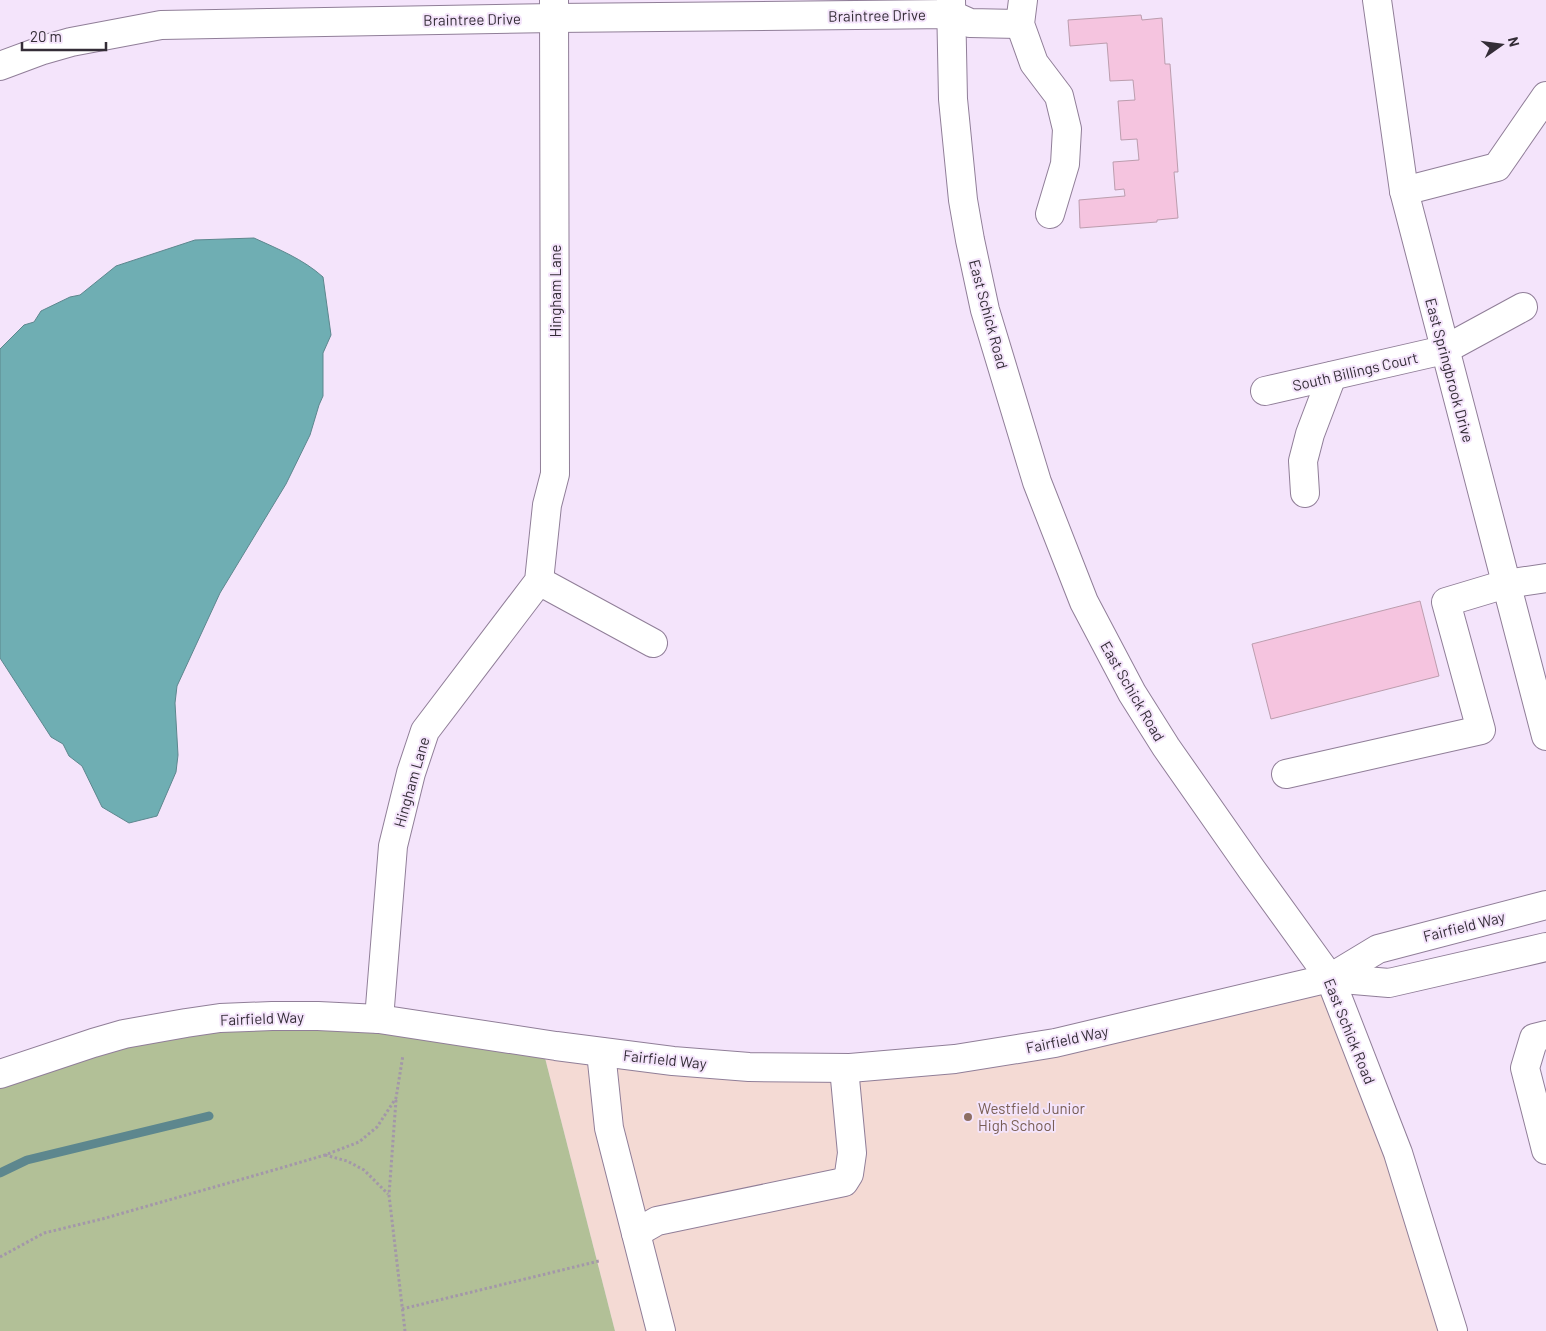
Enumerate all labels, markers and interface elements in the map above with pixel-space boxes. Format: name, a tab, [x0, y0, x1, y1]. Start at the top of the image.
street label: Braintree Drive	[828, 5, 926, 25]
street label: Braintree Drive	[423, 9, 521, 29]
scale bar	[22, 20, 106, 52]
north arrow	[1476, 20, 1526, 70]
text: 20 m	[30, 27, 62, 45]
text: N	[1505, 35, 1523, 48]
street label: Hingham Lane	[546, 244, 564, 338]
street label: East Schick Road	[966, 257, 1012, 371]
street label: East Springbrook Drive	[1422, 296, 1478, 444]
street label: South Billings Court	[1291, 348, 1419, 394]
street label: East Schick Road	[1097, 638, 1169, 744]
street label: Hingham Lane	[390, 735, 432, 829]
street label: Fairfield Way	[1421, 907, 1507, 945]
street label: East Schick Road	[1321, 976, 1379, 1086]
street label: Fairfield Way	[220, 1008, 304, 1028]
street label: Fairfield Way	[1024, 1021, 1110, 1057]
street label: Fairfield Way	[622, 1046, 708, 1072]
place label: Westfield Junior High School	[978, 1099, 1086, 1134]
marker: Westfield Junior High School	[962, 1111, 974, 1123]

